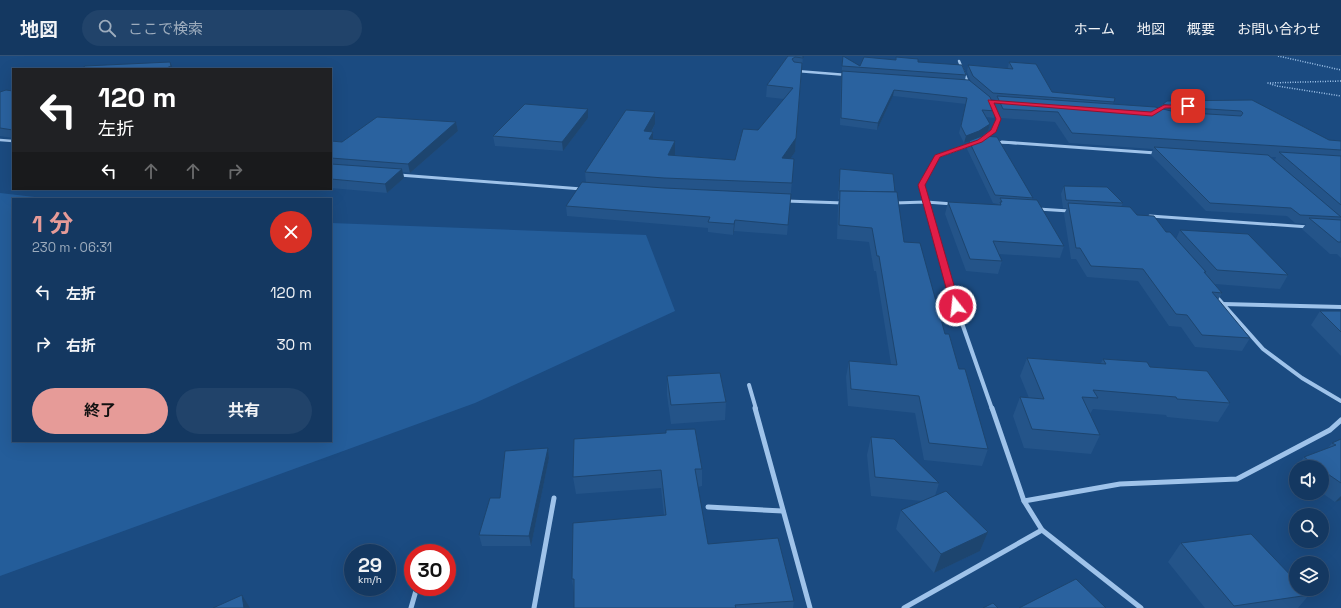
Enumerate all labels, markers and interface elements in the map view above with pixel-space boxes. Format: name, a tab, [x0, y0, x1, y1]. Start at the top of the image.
search box	[82, 10, 362, 46]
text: 地図	[20, 17, 58, 42]
icon: search	[96, 17, 118, 39]
text: ここで検索	[128, 19, 203, 38]
text: ホーム	[1073, 20, 1115, 38]
text: 地図	[1137, 20, 1165, 38]
text: 概要	[1187, 20, 1215, 38]
text: お問い合わせ	[1237, 20, 1321, 38]
text: 120 m	[98, 79, 176, 115]
icon: left	[32, 84, 84, 136]
pin	[1171, 89, 1205, 123]
icon: arrive	[1177, 95, 1199, 117]
text: 左折	[98, 117, 134, 140]
icon: left	[98, 160, 120, 182]
icon: ahead	[140, 160, 162, 182]
icon: ahead	[182, 160, 204, 182]
icon: right	[224, 160, 246, 182]
text: 1 分	[32, 208, 73, 239]
button: close	[270, 211, 312, 253]
text: 230 m · 06:31	[32, 239, 112, 256]
icon: left	[32, 281, 54, 303]
text: 120 m	[270, 283, 312, 302]
text: 左折	[66, 284, 96, 303]
position arrow	[935, 285, 977, 327]
icon: right	[32, 333, 54, 355]
text: 30 m	[277, 335, 312, 354]
text: 右折	[66, 336, 96, 355]
button: 終了	[32, 388, 168, 434]
button: 共有	[176, 388, 312, 434]
map controls	[1289, 460, 1329, 596]
button: sound	[1289, 460, 1329, 500]
button: search	[1289, 508, 1329, 548]
speed limit sign: 30	[404, 544, 456, 596]
text: 29	[358, 552, 382, 578]
button: layers	[1289, 556, 1329, 596]
text: km/h	[358, 573, 382, 586]

